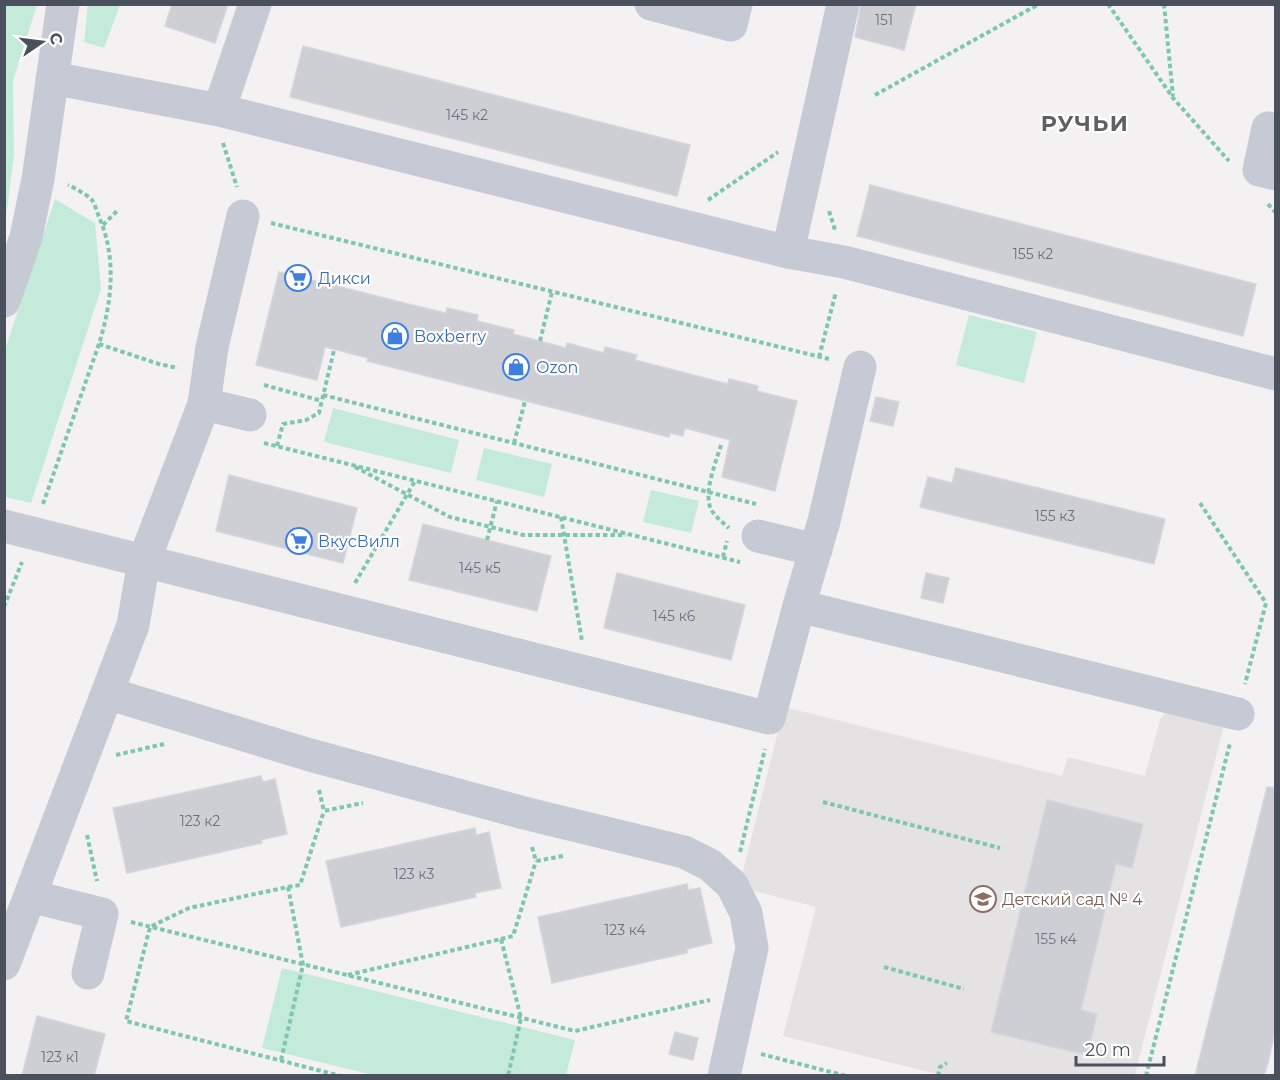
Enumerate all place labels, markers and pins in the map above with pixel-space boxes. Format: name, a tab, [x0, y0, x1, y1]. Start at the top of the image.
supermarket icon: Дикси	[283, 263, 313, 293]
place label: Дикси	[318, 269, 371, 288]
shop icon: Boxberry	[380, 321, 410, 351]
place label: Boxberry	[414, 327, 486, 346]
shop icon: Ozon	[501, 352, 531, 382]
place label: Ozon	[536, 358, 578, 377]
supermarket icon: ВкусВилл	[284, 526, 314, 556]
place label: ВкусВилл	[318, 532, 400, 551]
school or university icon: Детский сад № 4	[968, 884, 998, 914]
place label: Детский сад № 4	[1002, 890, 1143, 909]

